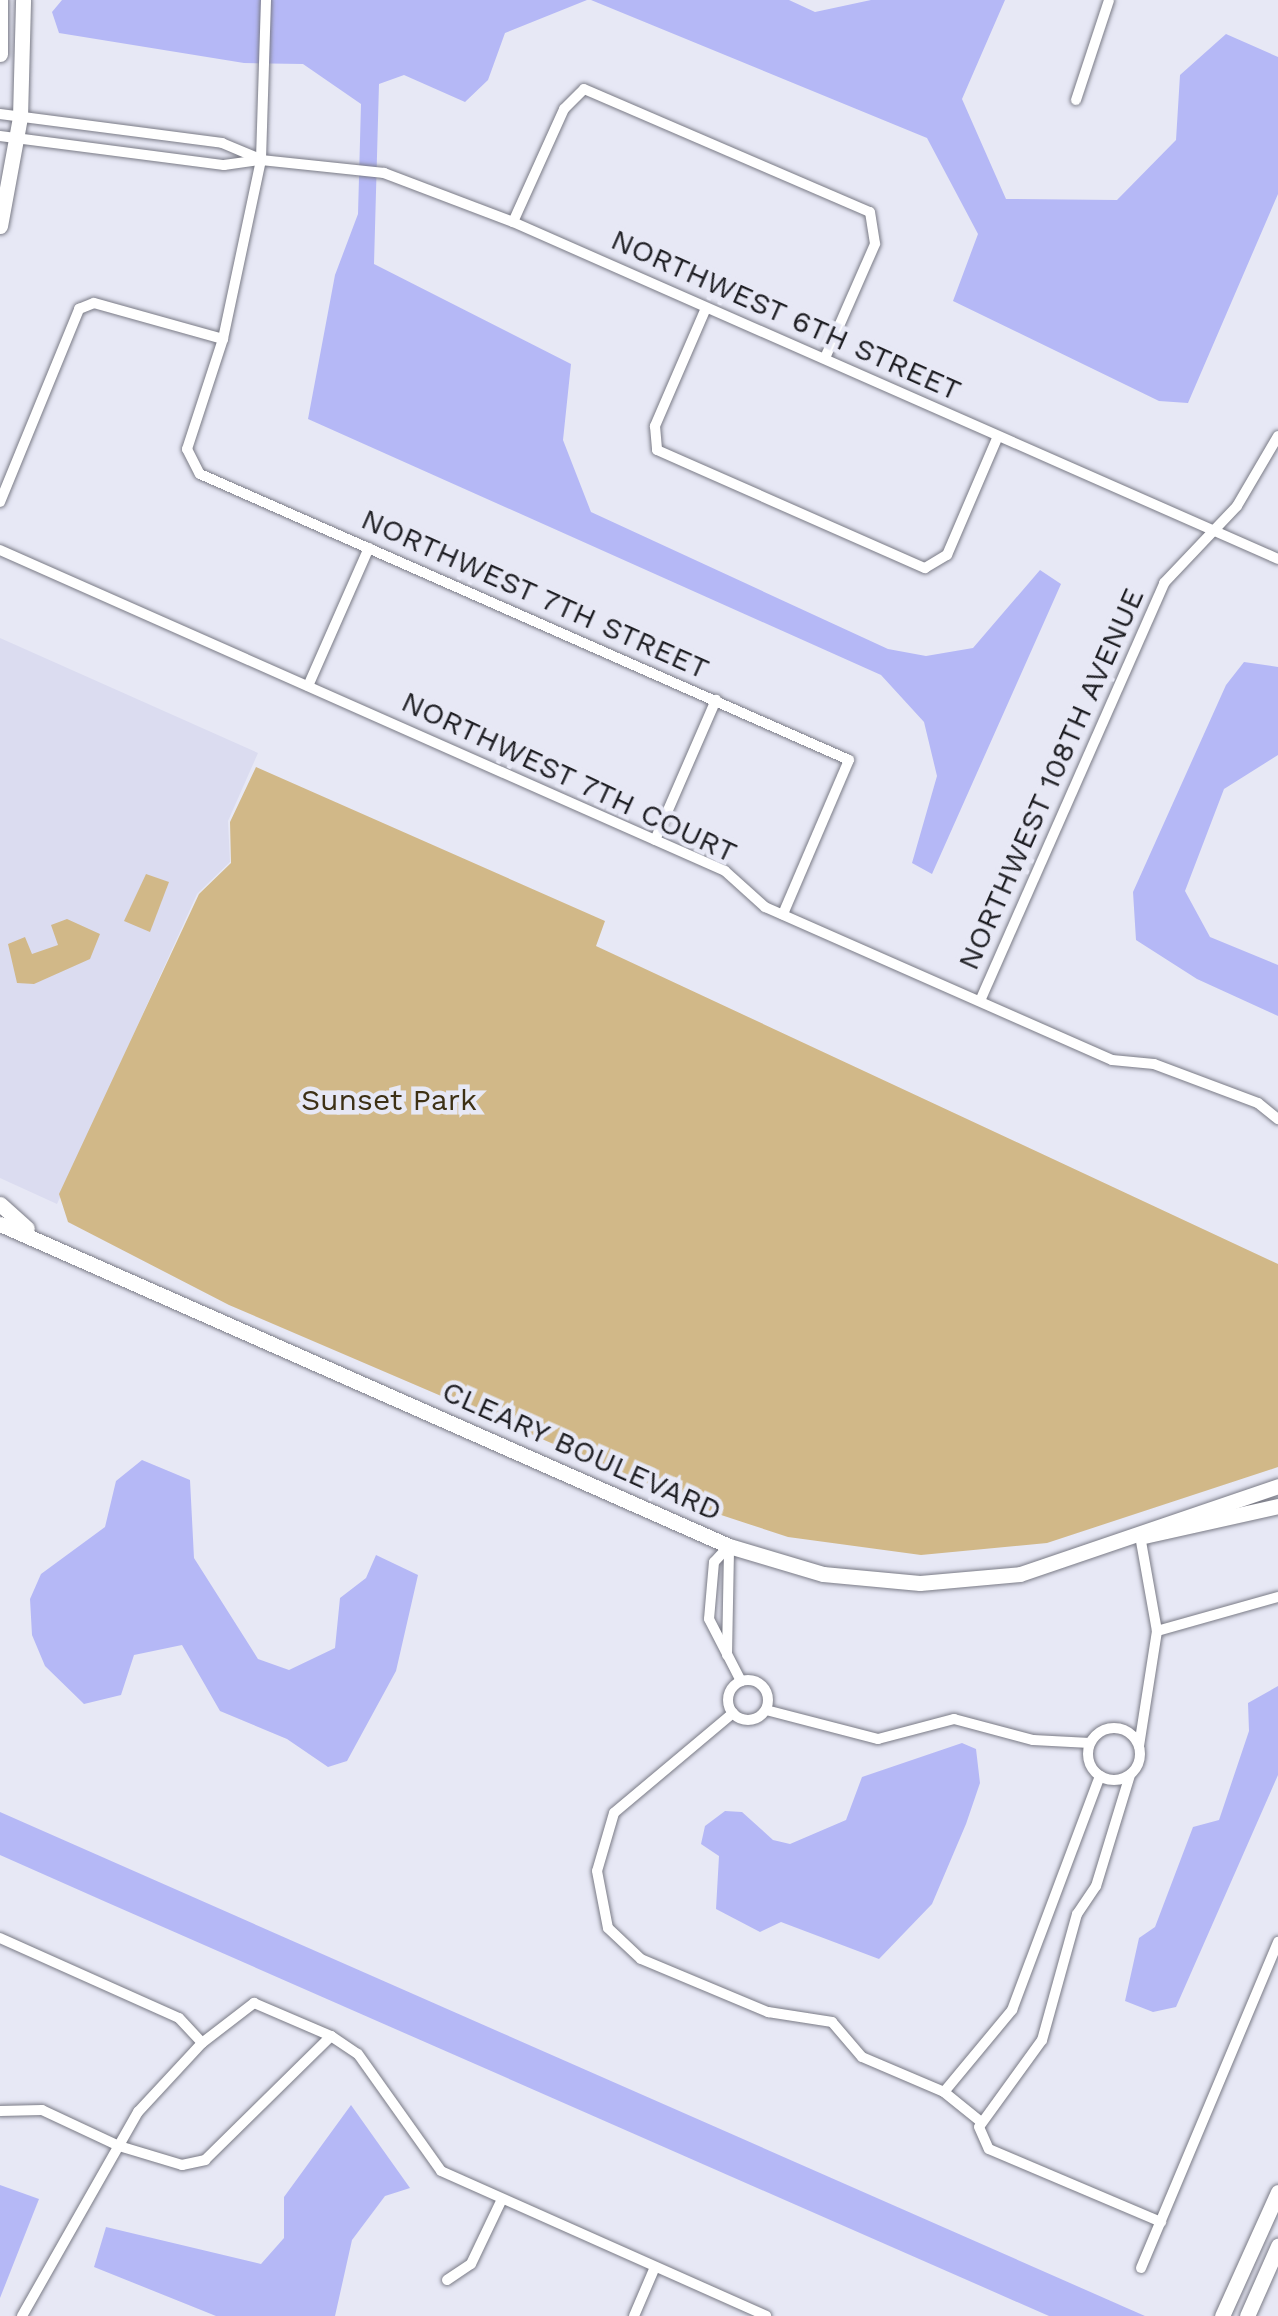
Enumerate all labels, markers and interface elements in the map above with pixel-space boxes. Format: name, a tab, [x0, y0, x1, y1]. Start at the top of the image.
street label: NORTHWEST 6TH STREET	[605, 221, 967, 409]
street label: NORTHWEST 7TH STREET	[355, 501, 715, 687]
street label: NORTHWEST 108TH AVENUE	[950, 581, 1152, 977]
street label: NORTHWEST 7TH COURT	[395, 683, 743, 871]
park label: Sunset Park	[301, 1082, 477, 1118]
street label: CLEARY BOULEVARD	[436, 1373, 728, 1529]

